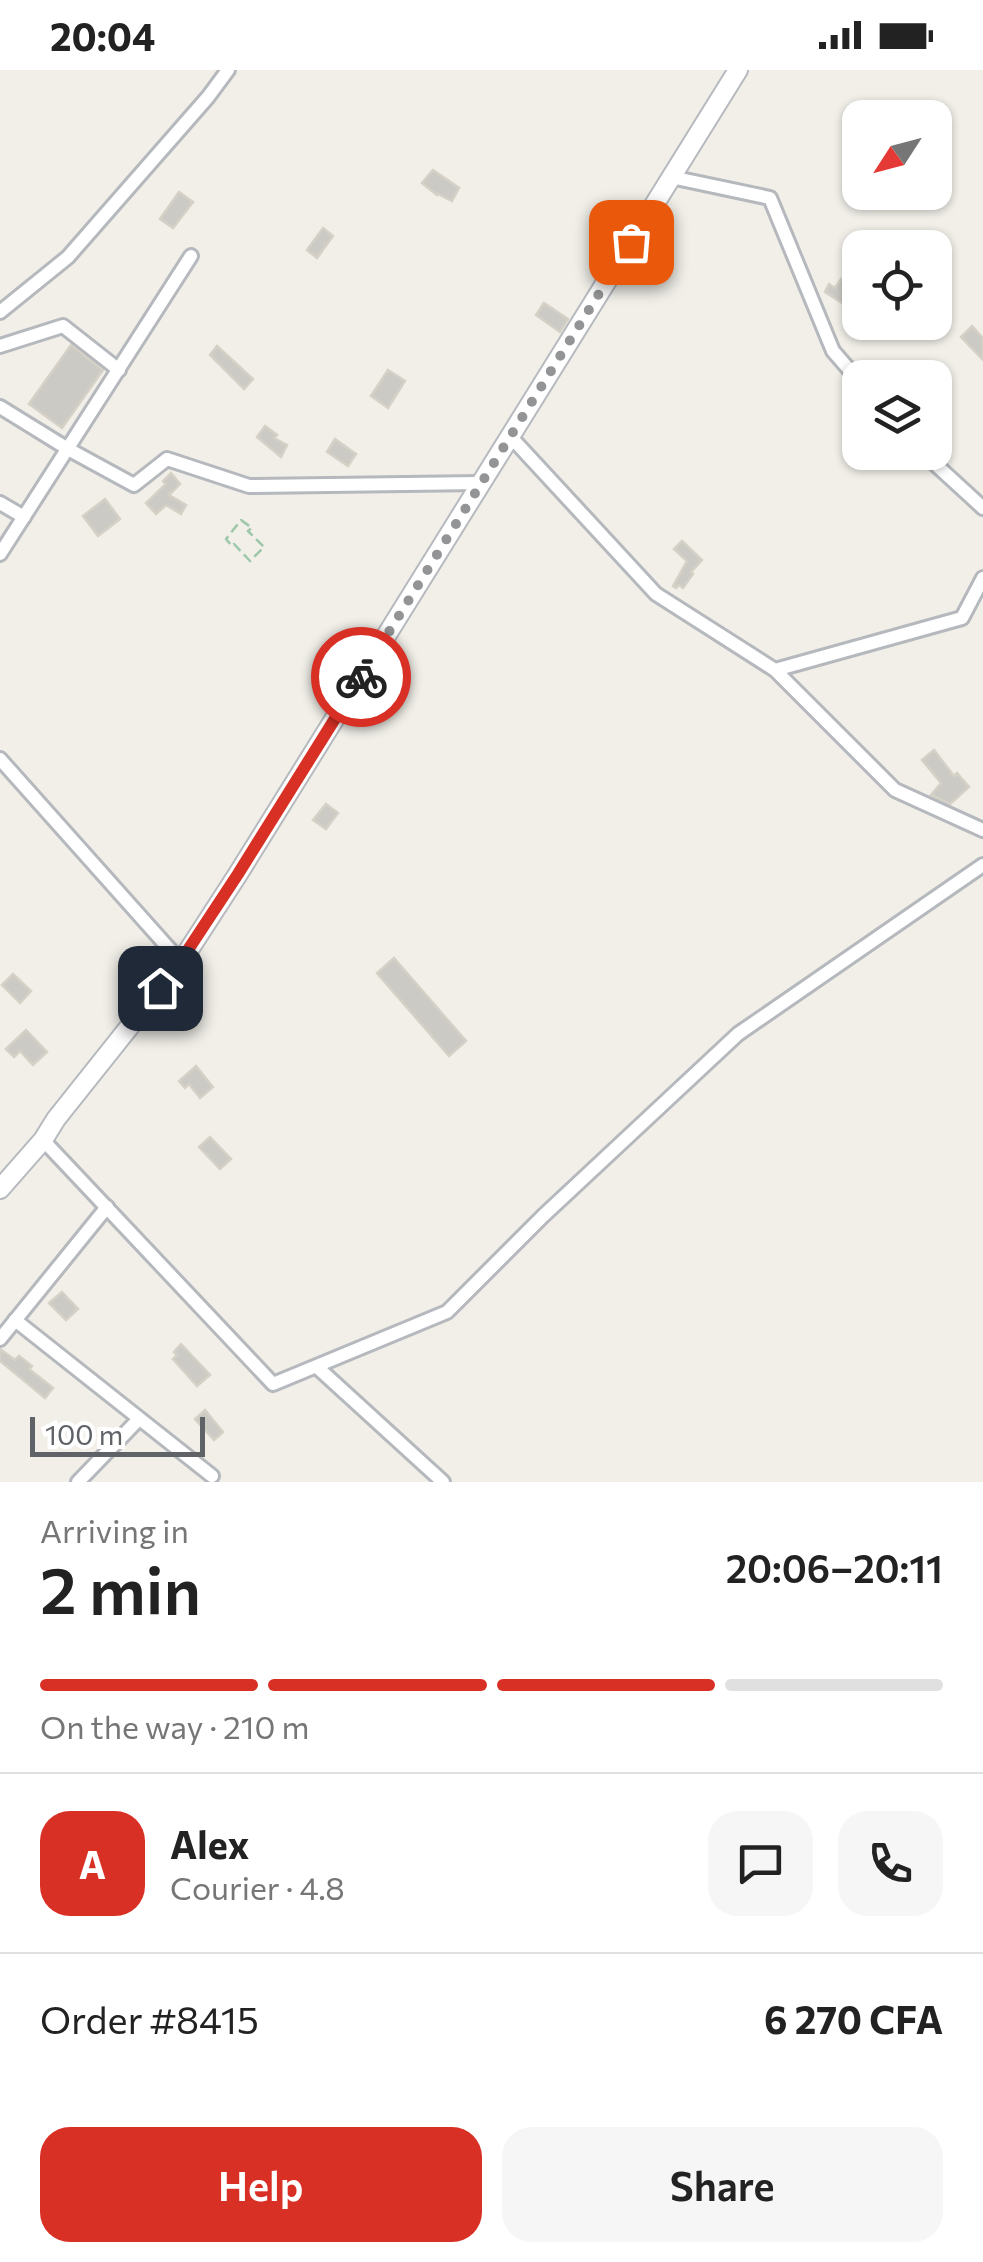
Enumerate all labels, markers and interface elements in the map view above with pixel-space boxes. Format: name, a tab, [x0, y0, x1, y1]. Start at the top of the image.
text: 20:04	[50, 12, 155, 59]
north arrow	[842, 100, 952, 210]
map controls	[842, 100, 952, 470]
pin	[589, 200, 674, 285]
icon: bag	[604, 215, 659, 270]
button: locate	[842, 230, 952, 340]
button: layers	[842, 360, 952, 470]
courier	[311, 627, 411, 727]
icon: bike	[334, 650, 389, 705]
pin	[118, 946, 203, 1031]
icon: home	[133, 961, 188, 1016]
scale bar	[30, 1412, 205, 1456]
text: 100 m	[45, 1417, 123, 1451]
text: Arriving in	[40, 1510, 189, 1550]
text: 20:06–20:11	[726, 1544, 943, 1591]
text: 2 min	[40, 1548, 201, 1627]
text: On the way · 210 m	[40, 1706, 309, 1746]
button: chat	[708, 1811, 813, 1916]
button: phone	[838, 1811, 943, 1916]
text: Alex	[170, 1820, 249, 1867]
text: A	[79, 1840, 106, 1887]
text: Courier · 4.8	[170, 1867, 345, 1907]
text: Order #8415	[40, 1995, 259, 2042]
text: 6 270 CFA	[764, 1995, 943, 2042]
button: Help	[40, 2127, 482, 2242]
button: Share	[502, 2127, 943, 2242]

